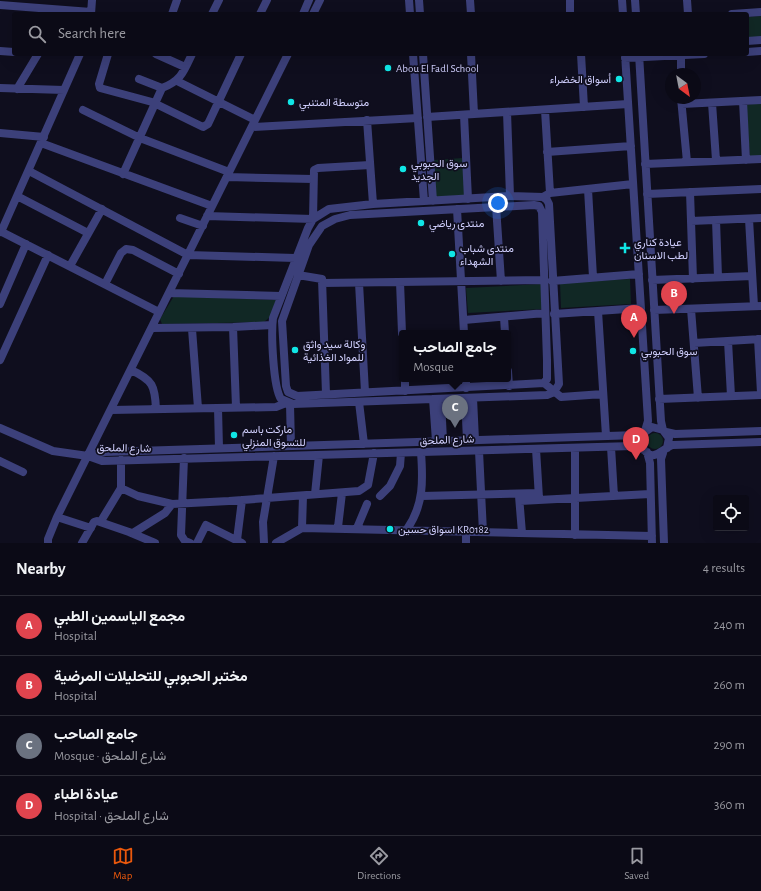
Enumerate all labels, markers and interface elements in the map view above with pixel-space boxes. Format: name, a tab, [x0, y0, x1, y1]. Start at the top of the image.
search box	[12, 12, 749, 56]
icon: search	[26, 23, 48, 45]
text: Search here	[58, 26, 126, 41]
marker: Abou El Fadl School	[383, 63, 393, 73]
place label: Abou El Fadl School	[396, 63, 479, 74]
north arrow	[665, 68, 701, 104]
place label: أسواق الخضراء	[550, 73, 611, 86]
marker: أسواق الخضراء	[614, 74, 624, 84]
marker: متوسطة المتنبي	[286, 97, 296, 107]
place label: متوسطة المتنبي	[299, 97, 369, 112]
place label: سوق الحبوبي الجديد	[411, 158, 468, 183]
marker: سوق الحبوبي الجديد	[398, 164, 408, 174]
your location	[488, 193, 508, 213]
marker: منتدى رياضي	[416, 218, 426, 228]
place label: منتدى رياضي	[429, 218, 484, 233]
place label: عيادة كناري لطب الاسنان	[634, 237, 688, 262]
marker: عيادة كناري لطب الاسنان	[619, 242, 631, 254]
place label: منتدى شباب الشهداء	[460, 243, 514, 268]
marker: منتدى شباب الشهداء	[447, 249, 457, 259]
pin: B	[661, 281, 687, 314]
pin: A	[621, 305, 647, 338]
popup	[399, 330, 511, 382]
place label: وكالة سيد واثق للمواد الغذائية	[303, 339, 365, 364]
text: جامع الصاحب	[413, 340, 497, 355]
marker: وكالة سيد واثق للمواد الغذائية	[290, 345, 300, 355]
marker: سوق الحبوبي	[628, 346, 638, 356]
place label: سوق الحبوبي	[641, 346, 698, 361]
text: Mosque	[413, 361, 454, 374]
pin: C	[442, 395, 468, 428]
place label: ماركت باسم للتسوق المنزلي	[242, 424, 306, 452]
pin: D	[623, 427, 649, 460]
marker: ماركت باسم للتسوق المنزلي	[229, 430, 239, 440]
street label: شارع الملحق	[420, 434, 475, 448]
street label: شارع الملحق	[97, 442, 152, 456]
map controls	[713, 495, 749, 531]
button: locate	[713, 495, 749, 531]
marker: اسواق حسين KR0182	[385, 524, 395, 534]
place label: اسواق حسين KR0182	[398, 524, 489, 536]
text: Nearby	[16, 560, 66, 577]
text: 4 results	[703, 562, 745, 575]
text: مجمع الياسمين الطبي	[54, 609, 185, 624]
text: A	[25, 619, 33, 632]
text: 240 m	[713, 619, 745, 632]
text: Hospital	[54, 630, 97, 643]
text: مختبر الحبوبي للتحليلات المرضية	[54, 669, 248, 684]
text: B	[25, 679, 33, 692]
text: 260 m	[714, 679, 745, 692]
text: Hospital	[54, 690, 97, 703]
text: جامع الصاحب	[54, 727, 138, 742]
text: C	[26, 739, 32, 752]
text: 290 m	[714, 739, 745, 752]
text: Mosque · شارع الملحق	[54, 750, 166, 763]
text: عيادة اطباء	[54, 787, 118, 802]
text: D	[25, 799, 33, 812]
text: 360 m	[714, 799, 745, 812]
text: Hospital · شارع الملحق	[54, 810, 169, 823]
tab: Map	[112, 845, 134, 882]
tab: Directions	[357, 845, 401, 882]
tab: Saved	[624, 845, 649, 882]

